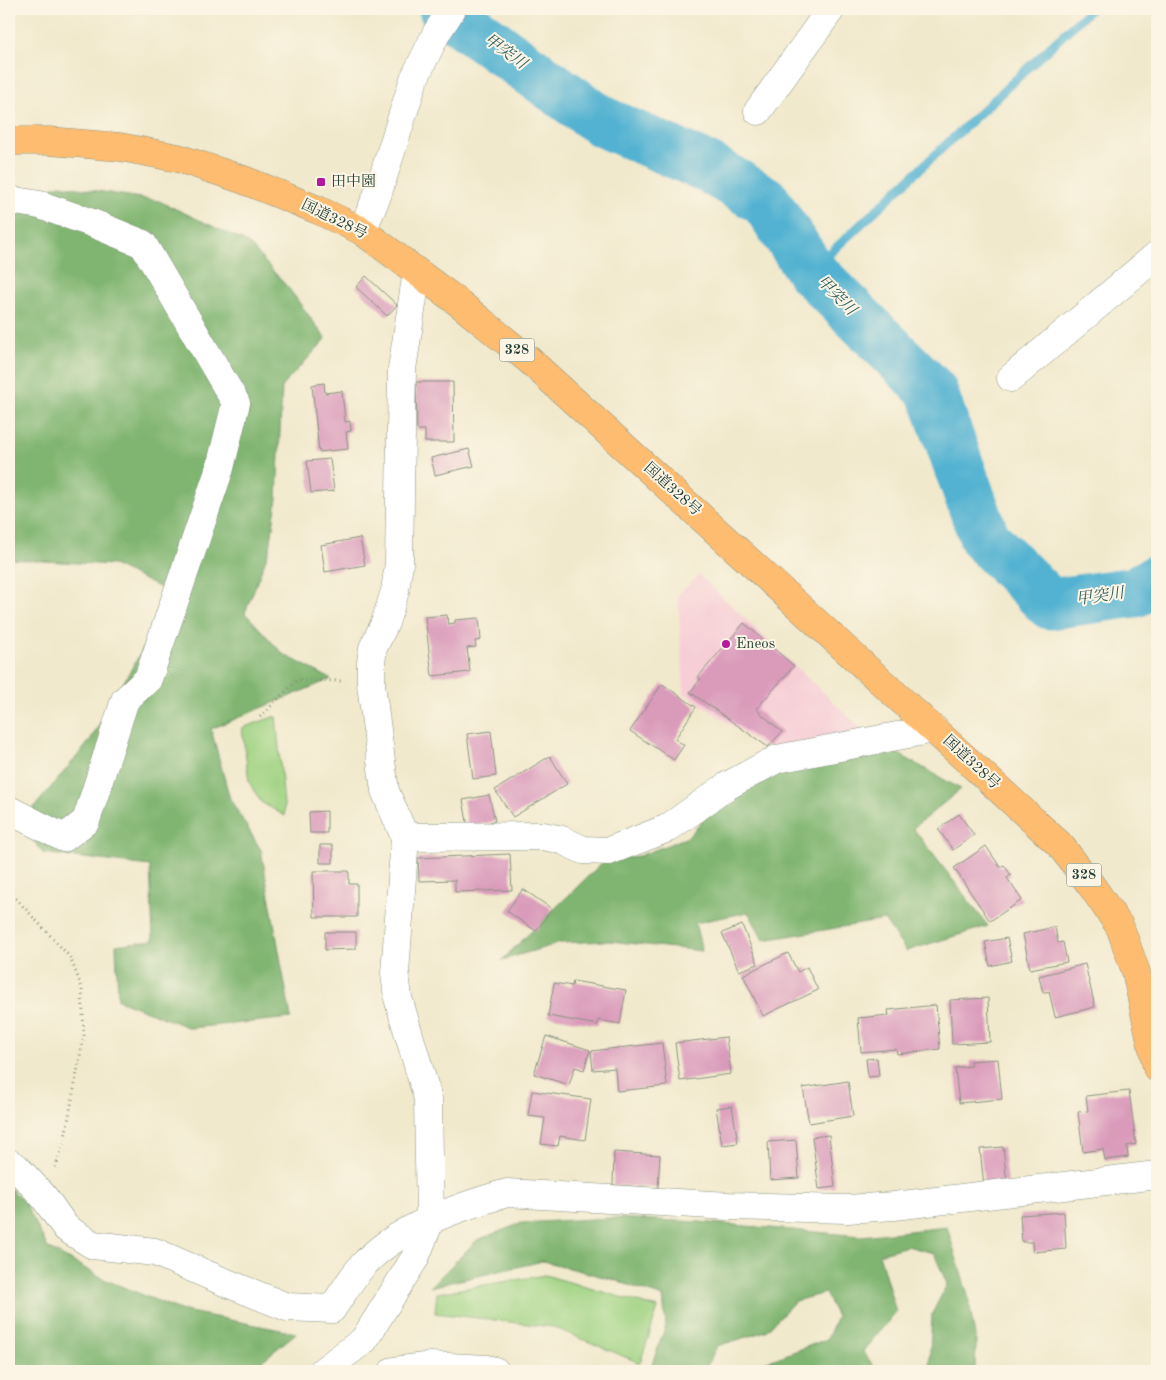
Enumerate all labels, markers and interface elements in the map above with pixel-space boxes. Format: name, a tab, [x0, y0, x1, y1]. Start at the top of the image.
water label: 甲突川	[481, 30, 532, 74]
place label: 田中園	[331, 173, 376, 190]
marker: 田中園	[315, 176, 327, 188]
street label: 国道328号	[299, 196, 370, 242]
water label: 甲突川	[813, 272, 861, 320]
road number: 328	[500, 338, 534, 362]
street label: 国道328号	[641, 459, 705, 519]
water label: 甲突川	[1075, 583, 1127, 608]
place label: Eneos	[736, 637, 775, 652]
marker: Eneos	[720, 638, 732, 650]
street label: 国道328号	[940, 732, 1003, 793]
road number: 328	[1066, 864, 1102, 886]

